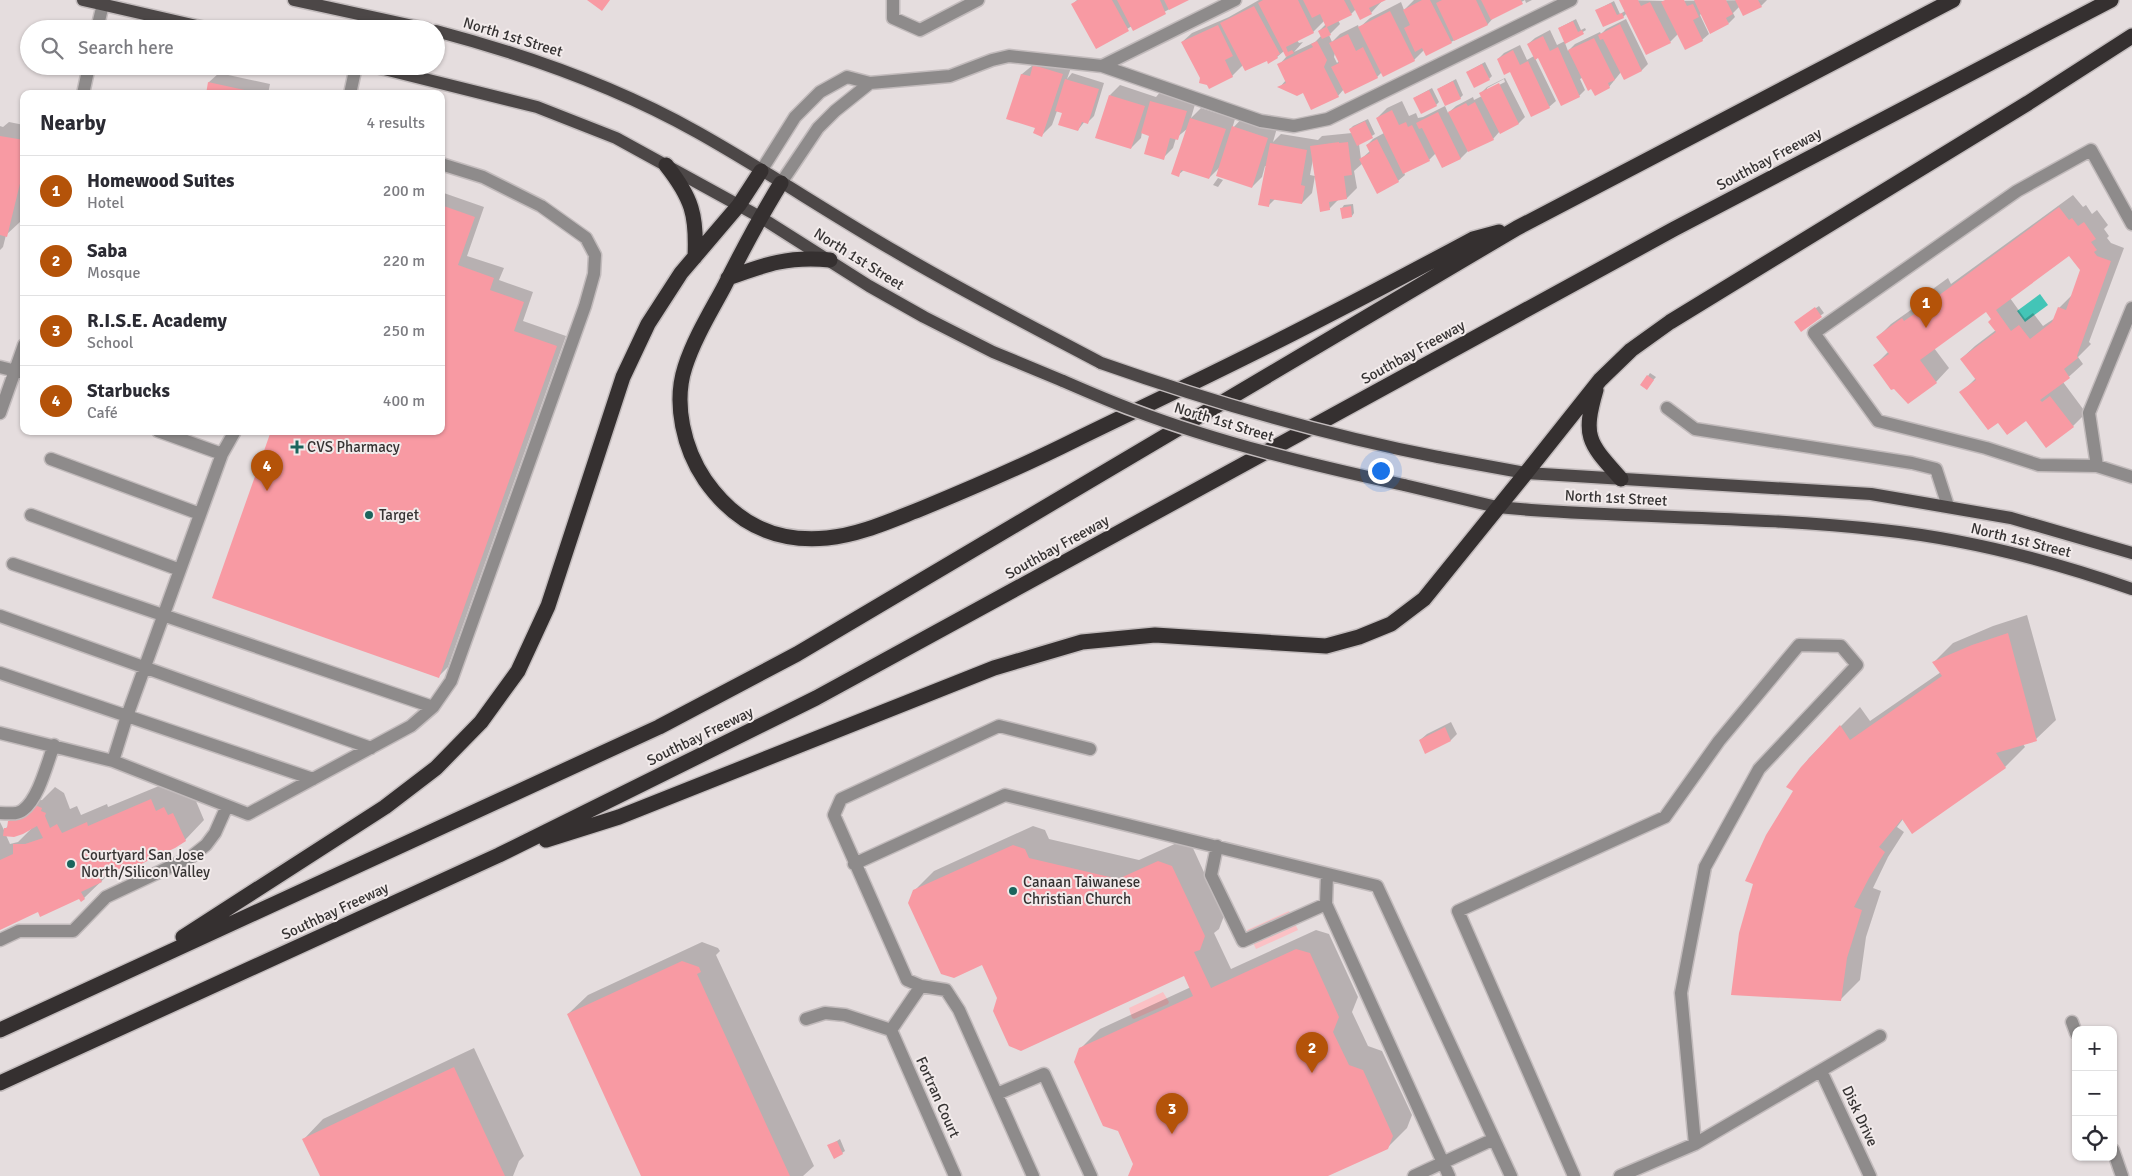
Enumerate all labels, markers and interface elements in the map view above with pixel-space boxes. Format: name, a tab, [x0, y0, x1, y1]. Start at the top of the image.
street label: North 1st Street	[461, 13, 565, 61]
search box	[20, 20, 445, 75]
icon: search	[38, 34, 66, 62]
text: Search here	[78, 36, 174, 60]
text: Nearby	[40, 110, 106, 136]
text: 4 results	[366, 113, 425, 133]
street label: Southbay Freeway	[1714, 124, 1824, 194]
text: Homewood Suites	[87, 169, 235, 193]
text: 1	[52, 181, 60, 201]
text: 200 m	[383, 181, 425, 201]
text: Hotel	[87, 193, 124, 213]
street label: North 1st Street	[811, 224, 907, 294]
text: Saba	[87, 239, 127, 263]
text: 2	[52, 251, 60, 271]
text: 220 m	[383, 251, 425, 271]
text: Mosque	[87, 263, 140, 283]
pin: 1	[1910, 287, 1942, 328]
text: R.I.S.E. Academy	[87, 309, 227, 333]
street label: Southbay Freeway	[1358, 316, 1468, 388]
text: 3	[52, 321, 60, 341]
text: 250 m	[383, 321, 425, 341]
text: School	[87, 333, 133, 353]
text: Starbucks	[87, 379, 170, 403]
text: 4	[52, 391, 60, 411]
text: 400 m	[383, 391, 425, 411]
street label: North 1st Street	[1172, 398, 1276, 446]
text: Café	[87, 403, 118, 423]
place label: CVS Pharmacy	[307, 438, 400, 456]
marker: CVS Pharmacy	[291, 441, 303, 453]
pin: 4	[251, 450, 283, 491]
your location	[1368, 458, 1394, 484]
street label: North 1st Street	[1564, 486, 1668, 510]
place label: Target	[379, 506, 419, 524]
marker: Target	[363, 509, 375, 521]
street label: Southbay Freeway	[1002, 511, 1112, 583]
street label: North 1st Street	[1969, 519, 2073, 561]
street label: Southbay Freeway	[644, 702, 756, 770]
place label: Courtyard San Jose North/Silicon Valley	[81, 846, 210, 881]
marker: Courtyard San Jose North/Silicon Valley	[65, 858, 77, 870]
place label: Canaan Taiwanese Christian Church	[1023, 873, 1140, 908]
street label: Southbay Freeway	[279, 878, 391, 944]
marker: Canaan Taiwanese Christian Church	[1007, 885, 1019, 897]
map controls	[2072, 1026, 2117, 1161]
button: +	[2072, 1026, 2117, 1071]
pin: 2	[1296, 1032, 1328, 1073]
street label: Fortran Court	[912, 1054, 964, 1140]
button: −	[2072, 1071, 2117, 1116]
street label: Disk Drive	[1838, 1083, 1882, 1149]
pin: 3	[1156, 1093, 1188, 1134]
button: locate	[2072, 1116, 2117, 1161]

